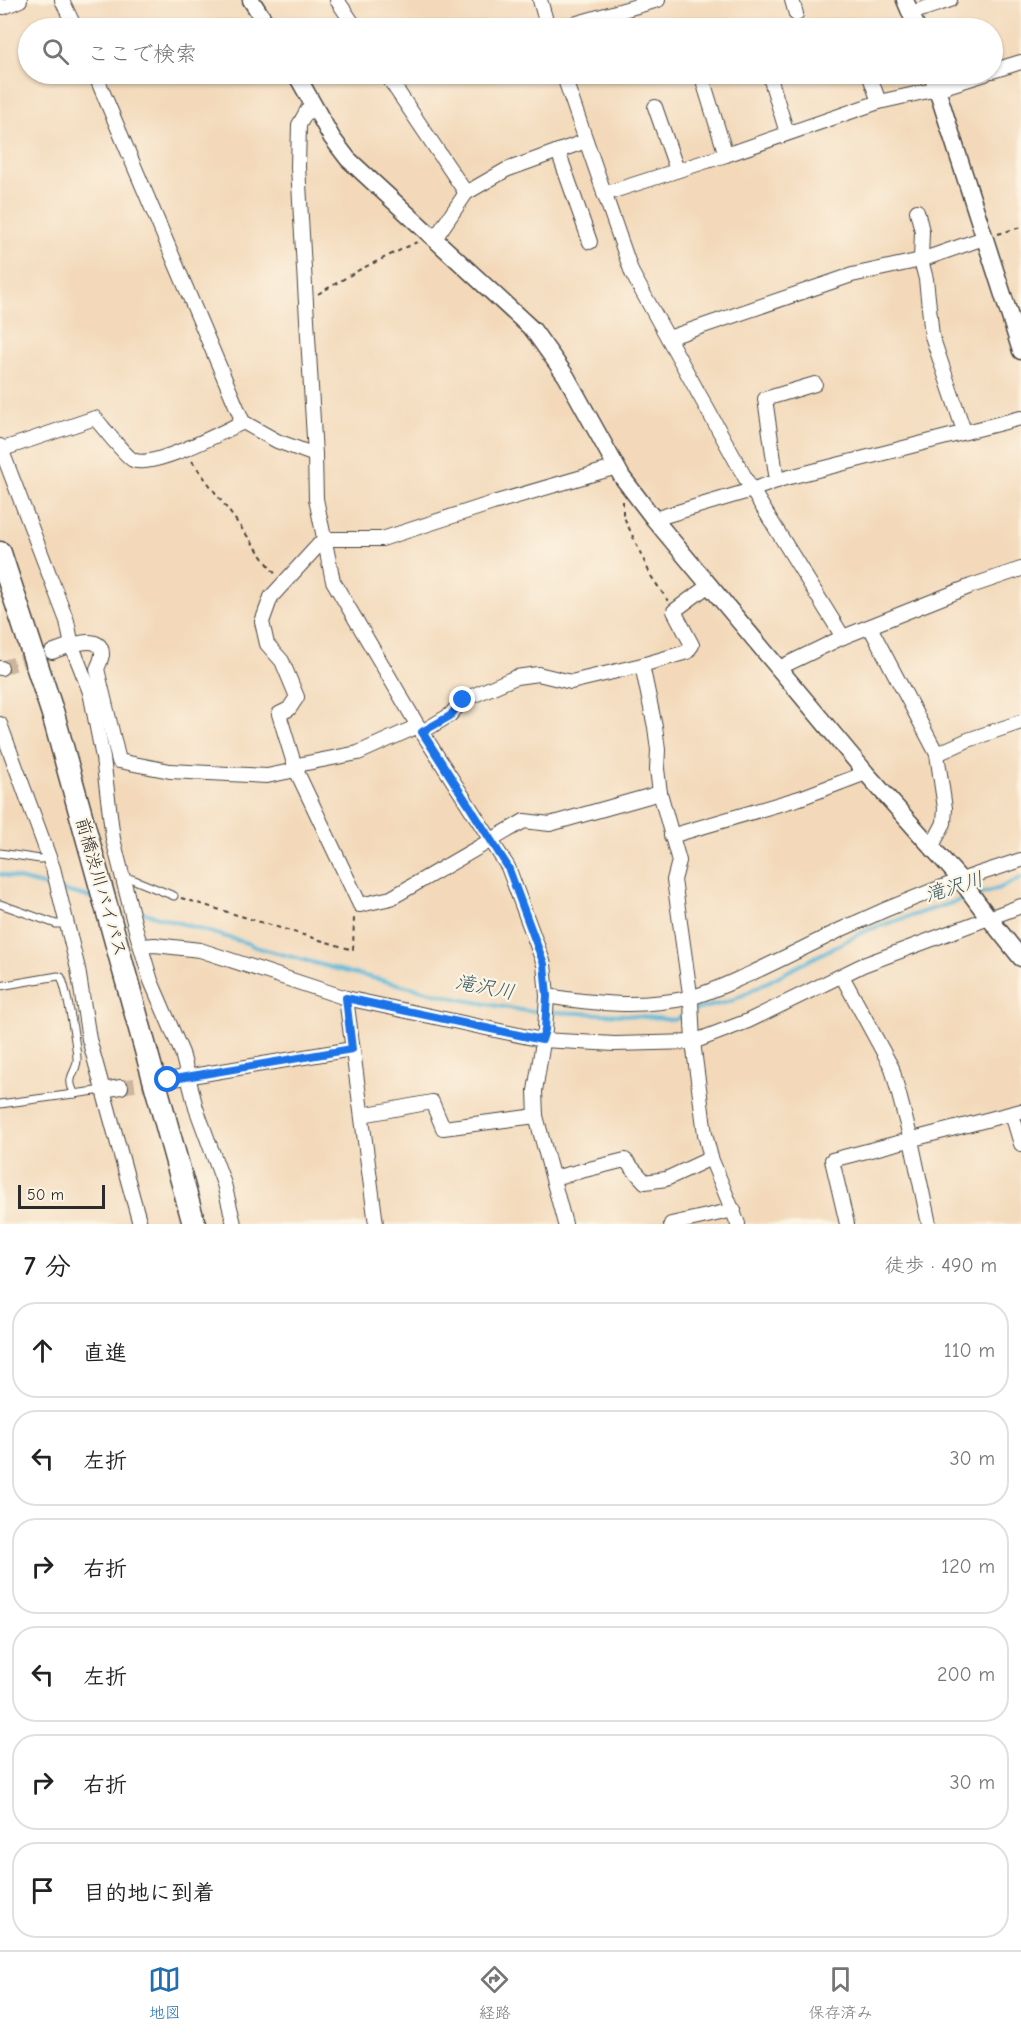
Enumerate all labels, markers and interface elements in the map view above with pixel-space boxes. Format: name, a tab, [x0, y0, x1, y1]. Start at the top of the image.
search box	[18, 18, 1003, 84]
icon: search	[39, 35, 72, 68]
text: ここで検索	[87, 41, 197, 67]
route end	[449, 686, 475, 712]
street label: 前橋渋川バイパス	[71, 815, 131, 959]
water label: 滝沢川	[922, 867, 986, 907]
water label: 滝沢川	[453, 970, 517, 1004]
route start	[154, 1066, 180, 1092]
scale bar	[18, 1182, 105, 1210]
text: 50 m	[27, 1186, 64, 1204]
text: 7 分	[24, 1252, 71, 1282]
text: 徒歩 · 490 m	[884, 1254, 997, 1277]
icon: ahead	[26, 1334, 59, 1367]
text: 110 m	[944, 1339, 995, 1362]
text: 直進	[83, 1340, 127, 1366]
icon: left	[26, 1442, 59, 1475]
text: 30 m	[949, 1447, 995, 1470]
text: 左折	[83, 1448, 127, 1474]
icon: right	[26, 1550, 59, 1583]
text: 120 m	[941, 1555, 995, 1578]
text: 右折	[83, 1556, 127, 1582]
icon: left	[26, 1658, 59, 1691]
text: 200 m	[937, 1663, 995, 1686]
text: 左折	[83, 1664, 127, 1690]
icon: right	[26, 1766, 59, 1799]
text: 30 m	[949, 1771, 995, 1794]
text: 右折	[83, 1772, 127, 1798]
icon: arrive	[26, 1874, 59, 1907]
text: 目的地に到着	[83, 1880, 215, 1906]
tab: 地図	[148, 1963, 181, 2023]
tab: 経路	[478, 1963, 511, 2023]
tab: 保存済み	[808, 1963, 872, 2023]

